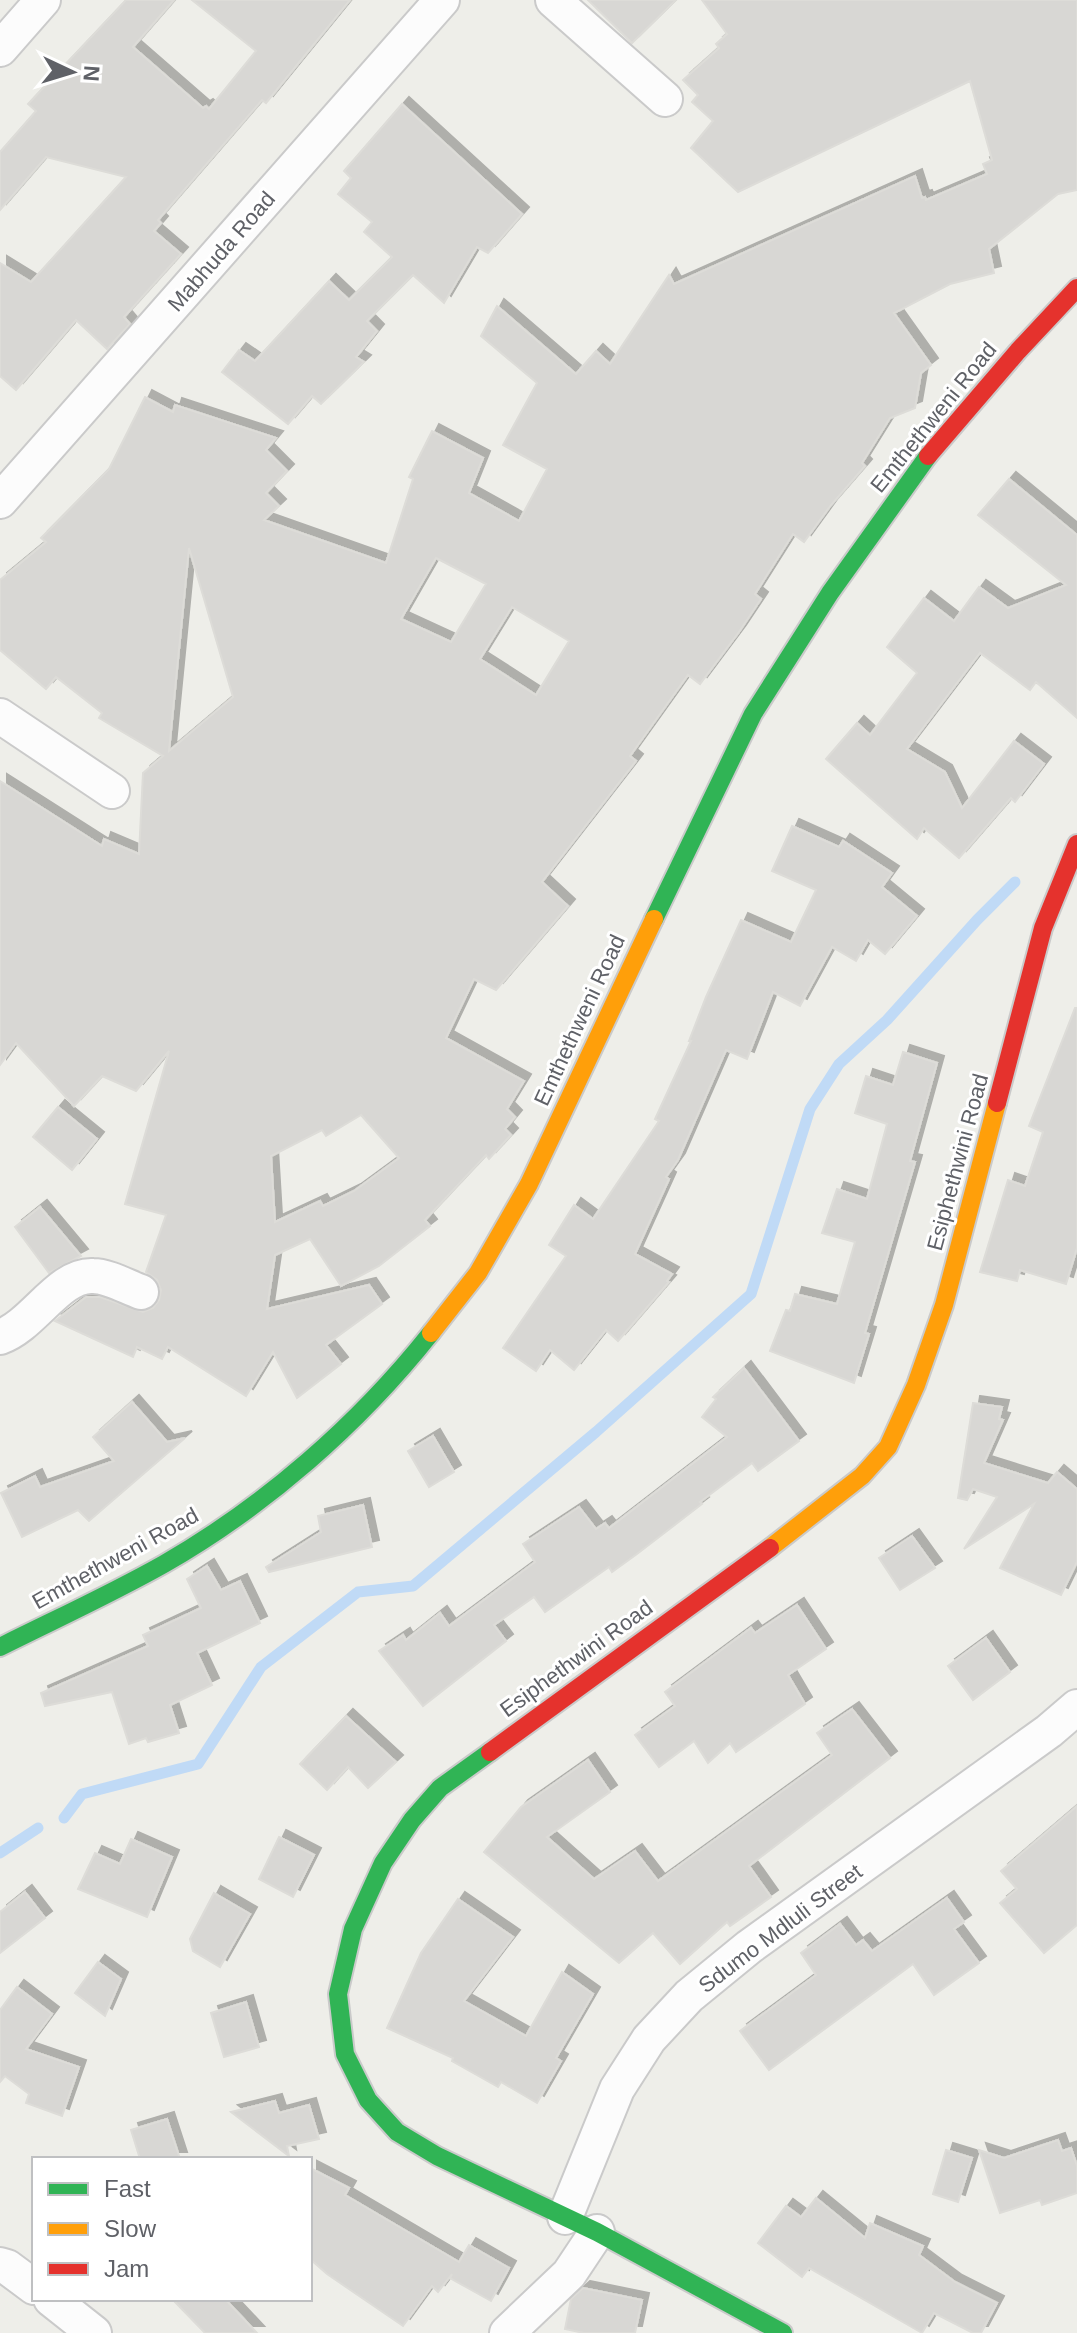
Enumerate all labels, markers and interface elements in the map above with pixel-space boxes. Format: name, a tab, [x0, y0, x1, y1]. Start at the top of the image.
north arrow	[32, 32, 112, 112]
text: N	[78, 65, 104, 82]
street label: Mabhuda Road	[163, 186, 280, 316]
street label: Emthethweni Road	[865, 337, 1002, 497]
street label: Emthethweni Road	[529, 931, 630, 1110]
street label: Esiphethwini Road	[922, 1071, 993, 1253]
street label: Emthethweni Road	[28, 1502, 203, 1614]
street label: Esiphethwini Road	[495, 1595, 657, 1722]
street label: Sdumo Mdluli Street	[694, 1859, 867, 1998]
legend	[32, 2157, 312, 2301]
text: Fast	[104, 2175, 151, 2202]
text: Slow	[104, 2215, 157, 2242]
text: Jam	[104, 2255, 149, 2282]

